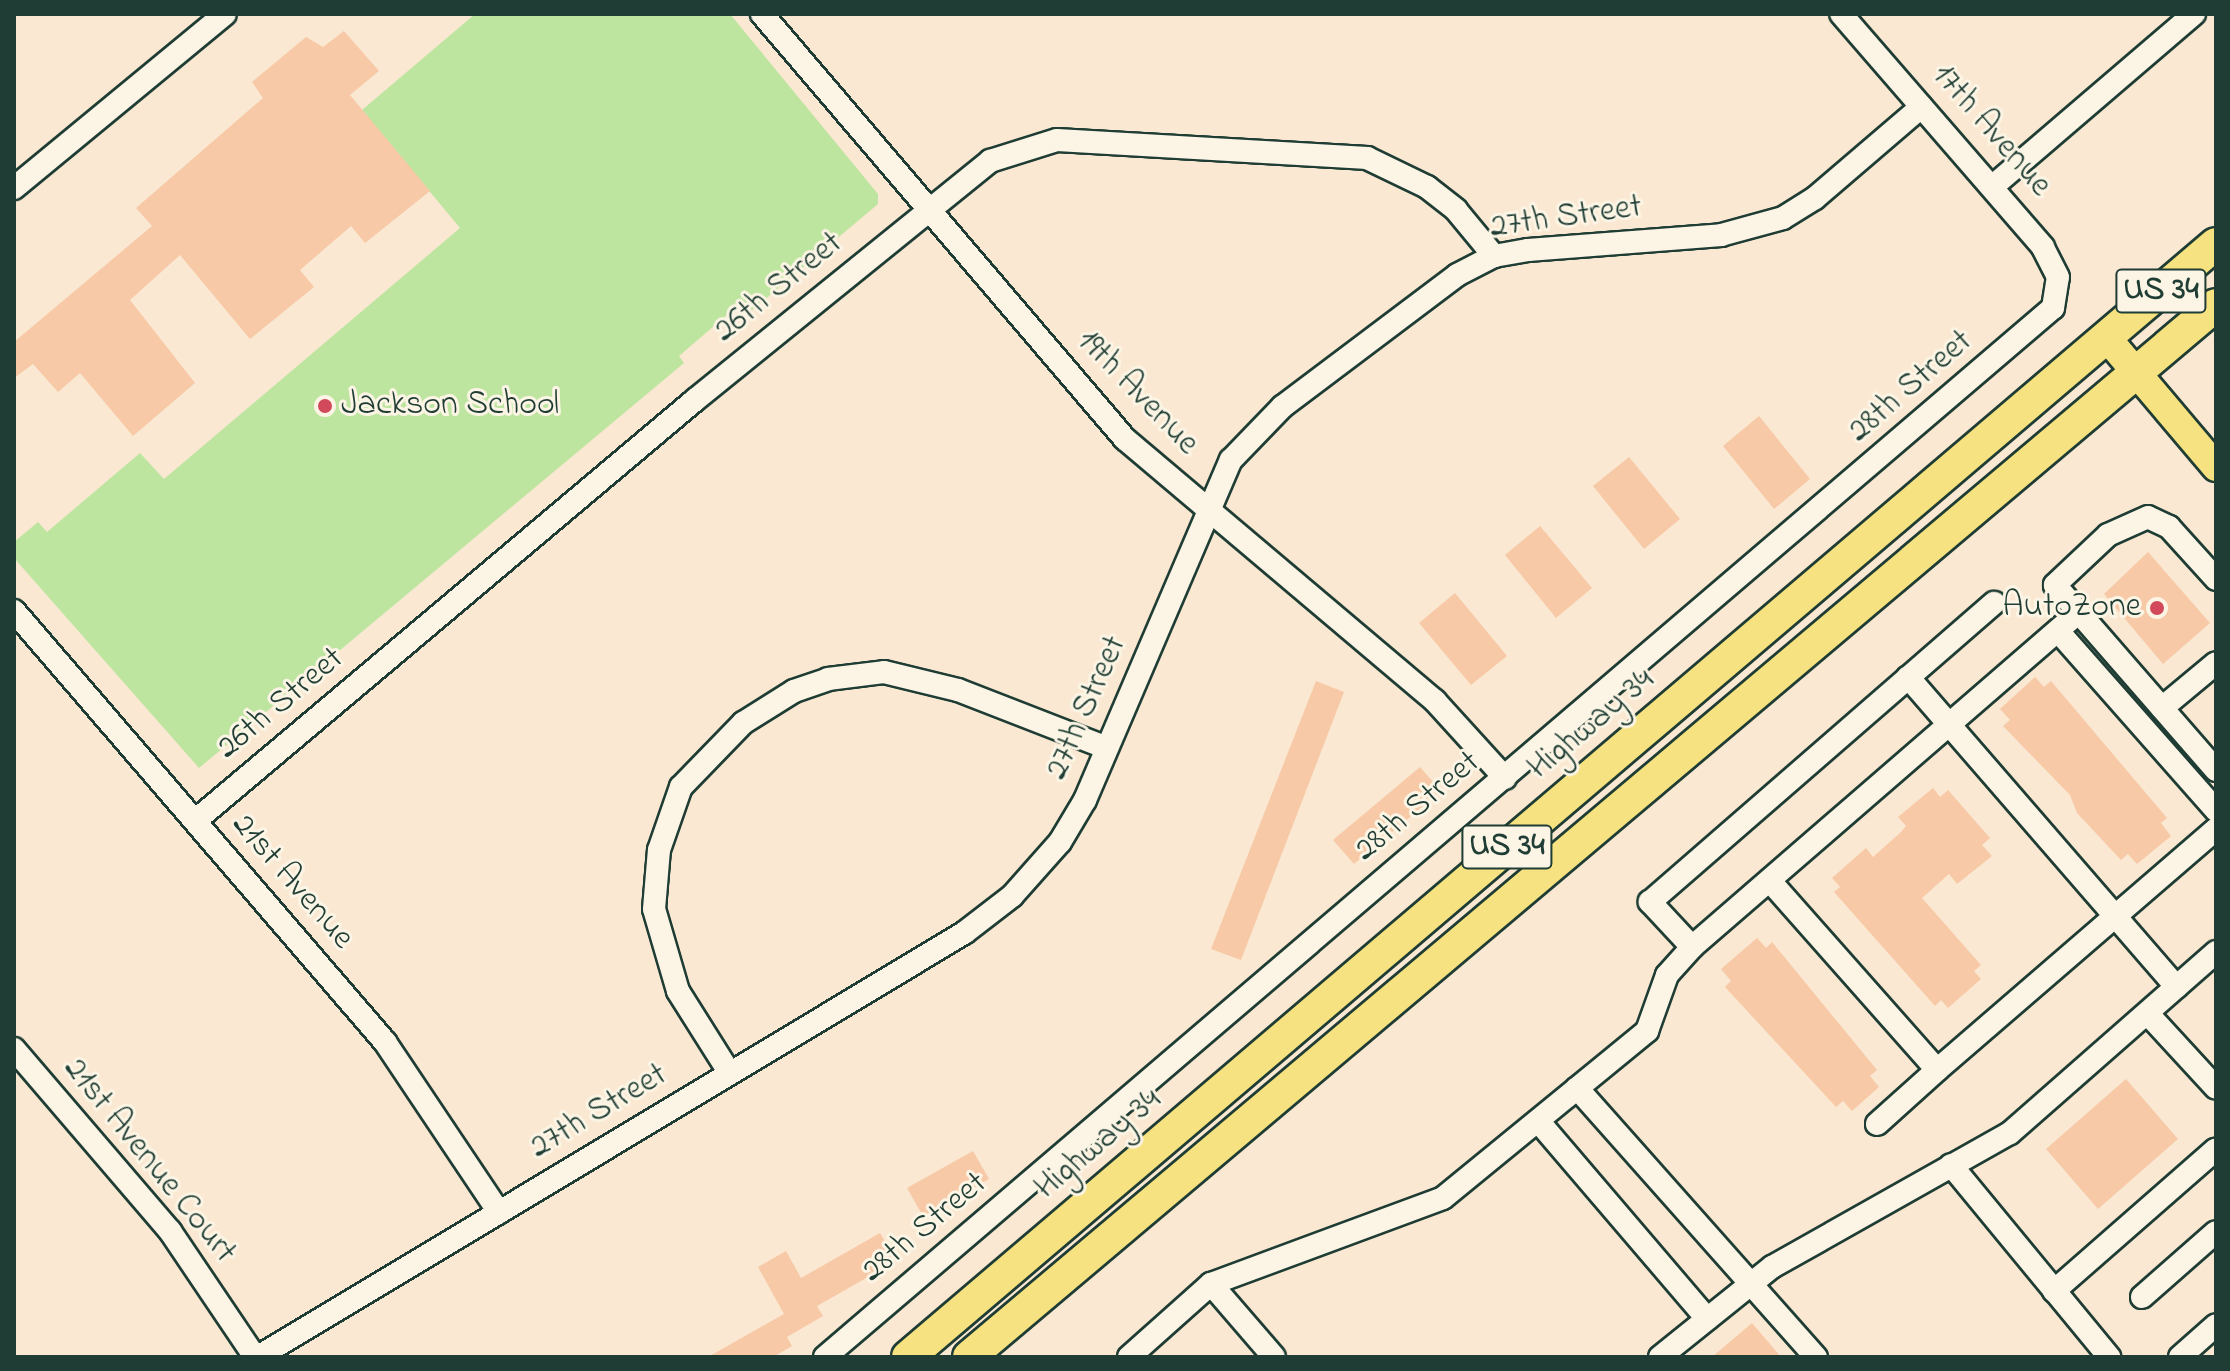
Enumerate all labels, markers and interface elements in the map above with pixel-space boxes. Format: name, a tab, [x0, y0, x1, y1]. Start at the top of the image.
street label: 17th Avenue	[1922, 56, 2060, 206]
street label: 27th Street	[1488, 187, 1644, 249]
street label: 26th Street	[706, 224, 852, 352]
road number: US 34	[2115, 263, 2207, 319]
street label: 19th Avenue	[1067, 322, 1207, 464]
street label: 28th Street	[1840, 322, 1982, 452]
place label: Jackson School	[341, 386, 559, 426]
marker: Jackson School	[316, 397, 334, 415]
place label: AutoZone	[2003, 588, 2141, 628]
marker: AutoZone	[2148, 599, 2166, 617]
street label: 27th Street	[1037, 630, 1137, 786]
street label: 26th Street	[209, 639, 353, 769]
street label: Highway 34	[1521, 660, 1663, 790]
street label: 28th Street	[1347, 743, 1489, 871]
street label: 21st Avenue	[222, 806, 362, 958]
road number: US 34	[1461, 819, 1553, 875]
street label: 21st Avenue Court	[54, 1050, 244, 1272]
street label: 27th Street	[523, 1055, 675, 1169]
street label: Highway 34	[1028, 1080, 1170, 1210]
street label: 28th Street	[854, 1164, 996, 1292]

